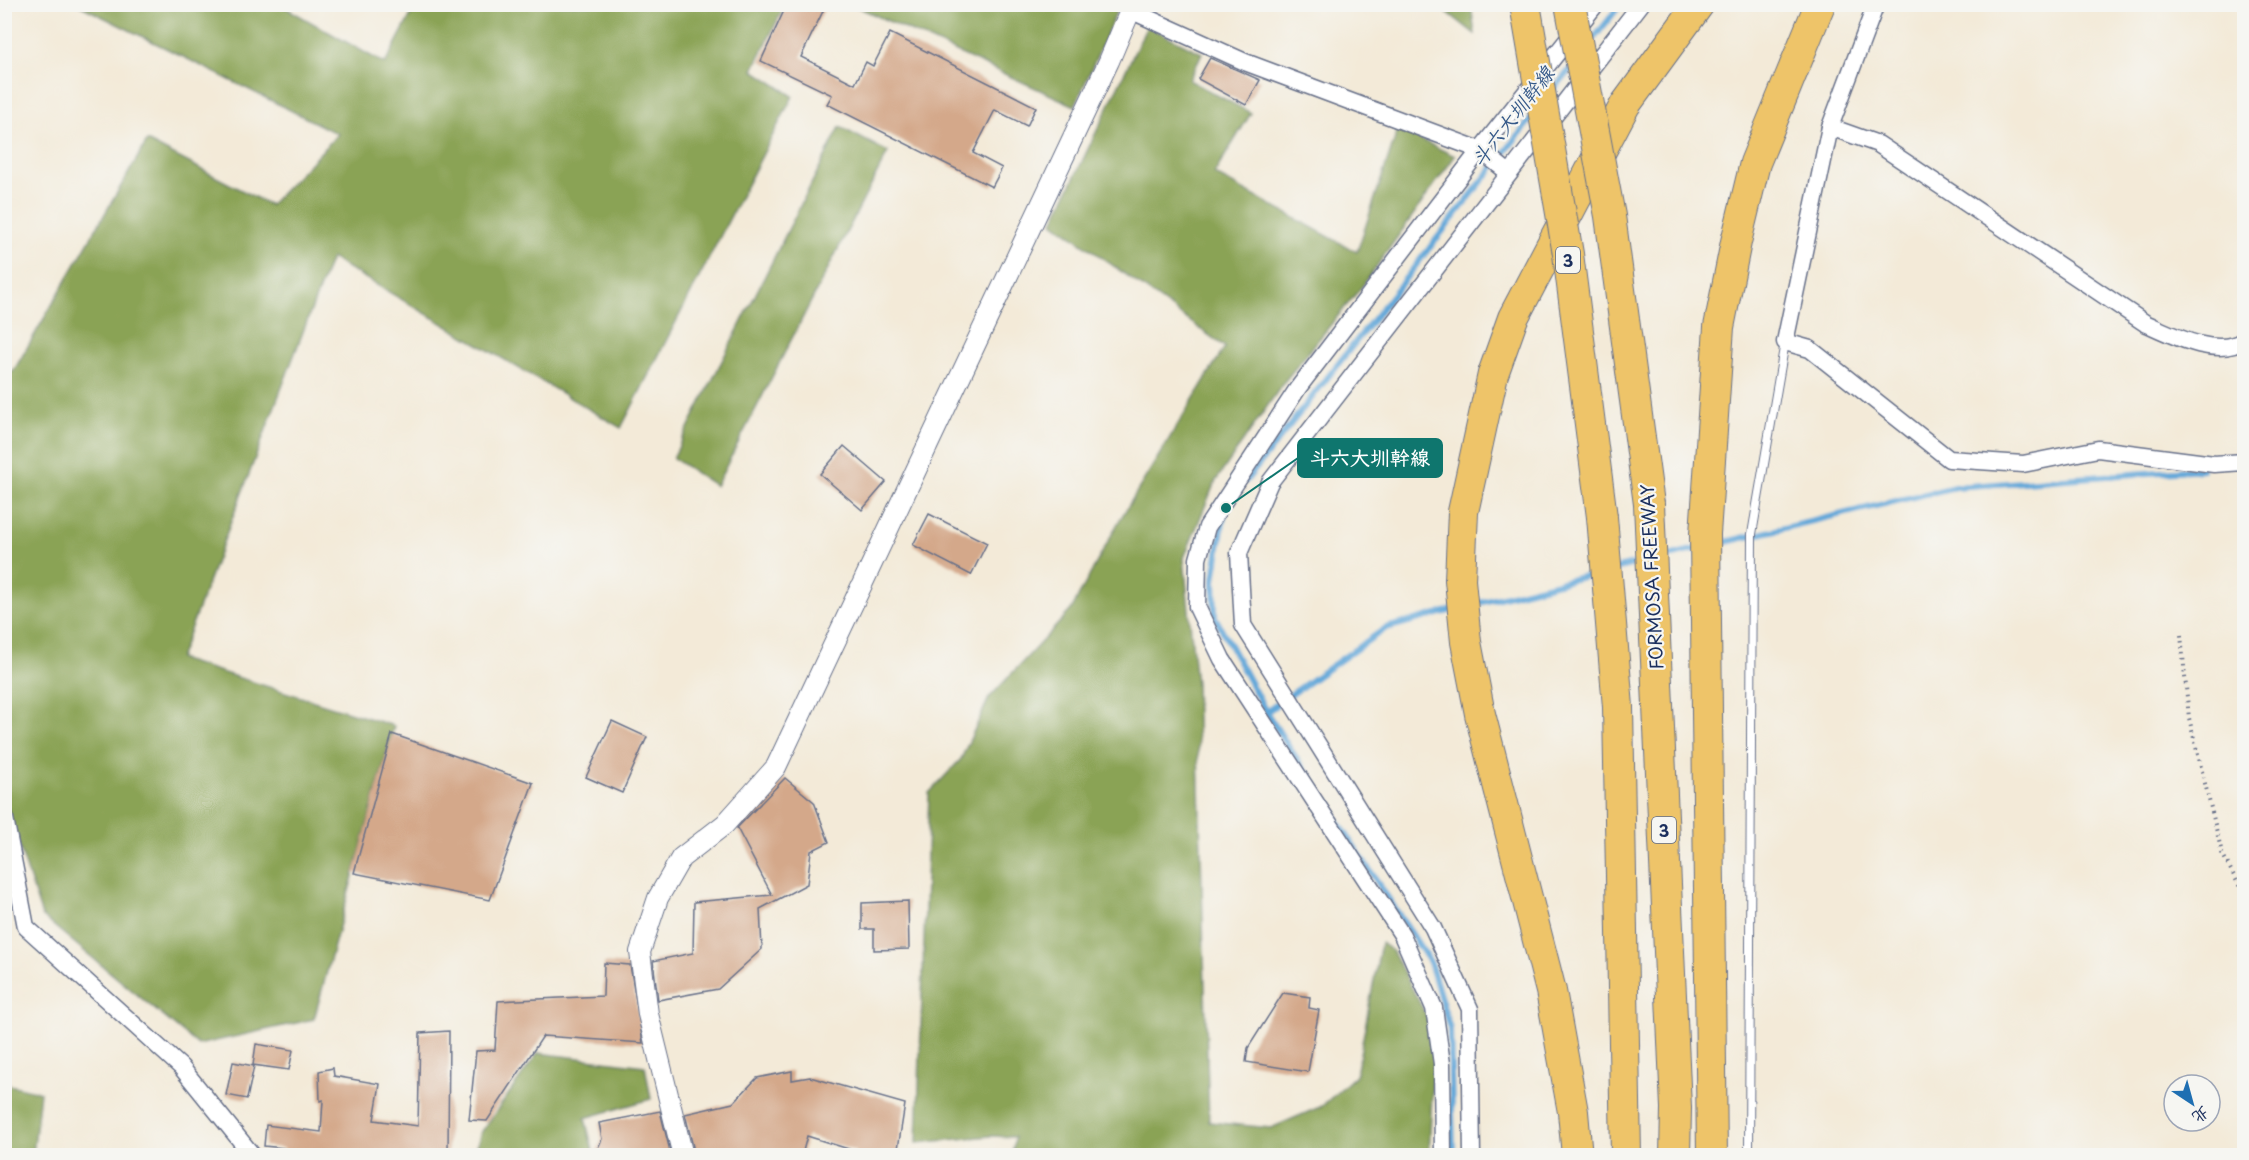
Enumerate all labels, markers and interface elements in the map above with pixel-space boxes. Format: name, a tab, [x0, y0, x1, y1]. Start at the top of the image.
water label: 斗六大圳幹線	[1463, 59, 1561, 173]
road number: 3	[1556, 247, 1580, 273]
callout: 斗六大圳幹線	[1298, 439, 1442, 477]
text: 斗六大圳幹線	[1310, 442, 1430, 472]
street label: FORMOSA FREEWAY	[1633, 483, 1669, 670]
road number: 3	[1652, 817, 1676, 843]
north arrow	[2162, 1073, 2222, 1133]
text: 北	[2188, 1102, 2215, 1130]

